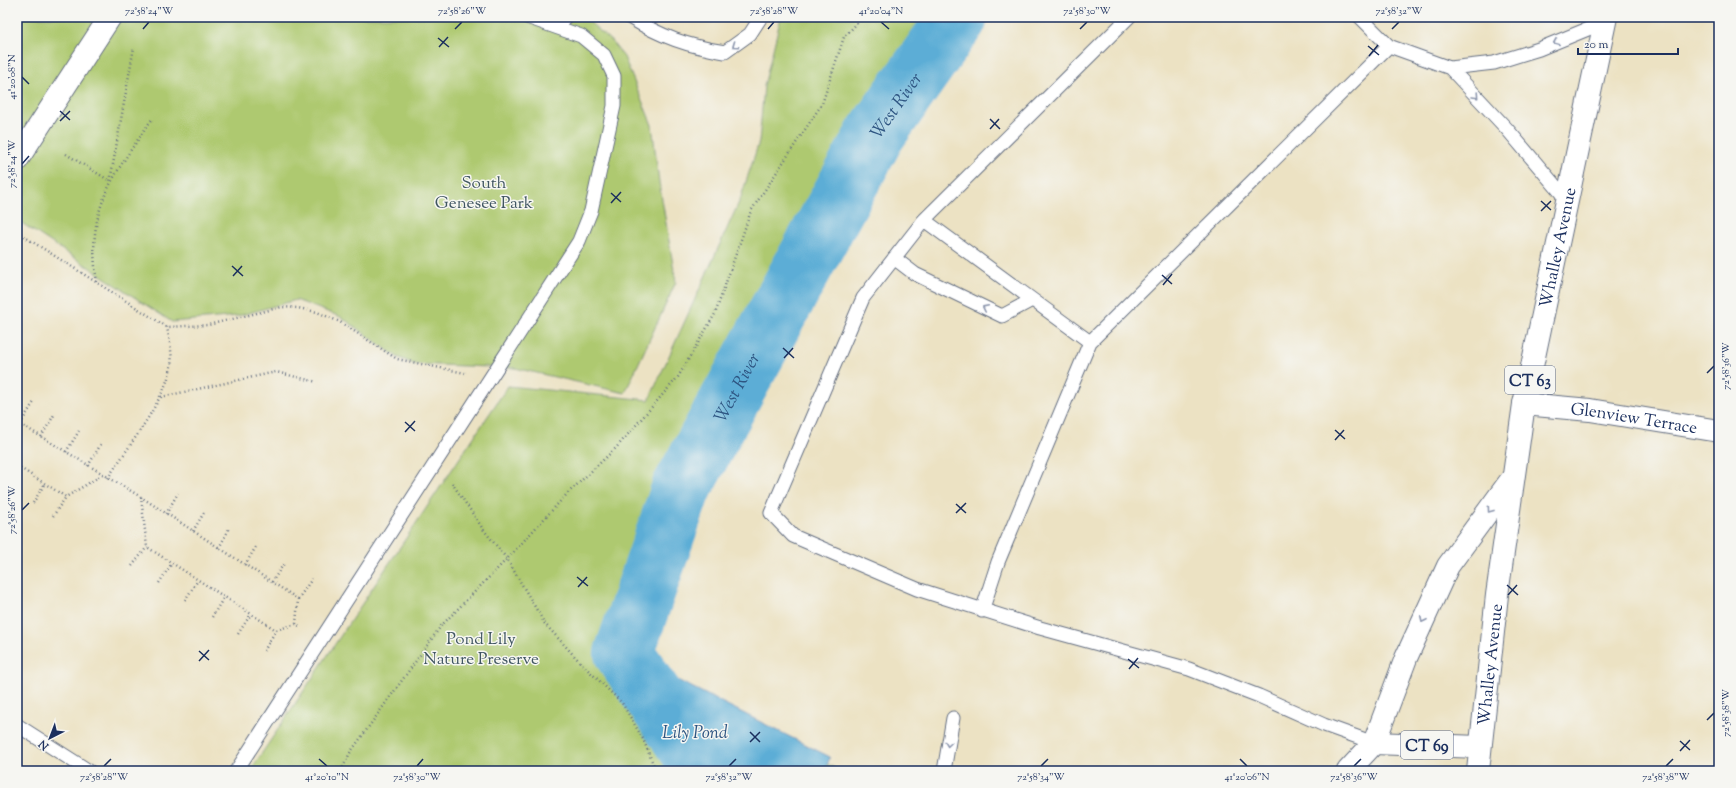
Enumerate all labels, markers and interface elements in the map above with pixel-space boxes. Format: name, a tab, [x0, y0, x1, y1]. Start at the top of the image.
text: 72°58'24"W	[125, 4, 173, 19]
text: 72°58'26"W	[438, 4, 486, 19]
text: 72°58'28"W	[750, 4, 798, 19]
text: 41°20'04"N	[859, 4, 903, 19]
text: 72°58'30"W	[1063, 4, 1111, 19]
text: 72°58'32"W	[1376, 4, 1422, 19]
scale bar	[1578, 30, 1678, 56]
text: 20 m	[1584, 36, 1609, 54]
one-way arrow	[1553, 38, 1560, 46]
one-way arrow	[732, 40, 739, 48]
text: 41°20'08"N	[5, 54, 20, 100]
water label: West River	[865, 68, 930, 145]
one-way arrow	[1472, 91, 1479, 99]
text: 72°58'24"W	[5, 140, 20, 188]
park label: South Genesee Park	[435, 172, 533, 216]
street label: Whalley Avenue	[1535, 185, 1584, 310]
one-way arrow	[982, 305, 990, 313]
text: 72°58'36"W	[1719, 342, 1734, 390]
water label: West River	[709, 348, 768, 428]
road number: CT 63	[1505, 366, 1555, 394]
street label: Glenview Terrace	[1570, 398, 1699, 441]
text: 72°58'26"W	[5, 486, 20, 534]
one-way arrow	[1487, 505, 1494, 512]
street label: Whalley Avenue	[1473, 603, 1510, 727]
one-way arrow	[1420, 616, 1428, 624]
park label: Pond Lily Nature Preserve	[423, 628, 539, 672]
text: 72°58'38"W	[1719, 689, 1734, 737]
north arrow	[30, 718, 70, 758]
water label: Lily Pond	[662, 721, 728, 747]
road number: CT 69	[1401, 731, 1453, 759]
text: N	[35, 736, 53, 754]
one-way arrow	[944, 741, 953, 747]
text: 72°58'28"W	[80, 770, 128, 785]
text: 41°20'10"N	[305, 770, 349, 785]
text: 72°58'30"W	[393, 770, 441, 785]
text: 72°58'32"W	[706, 770, 752, 785]
text: 72°58'34"W	[1017, 770, 1065, 785]
text: 41°20'06"N	[1224, 770, 1270, 785]
text: 72°58'36"W	[1330, 770, 1378, 785]
text: 72°58'38"W	[1642, 770, 1690, 785]

